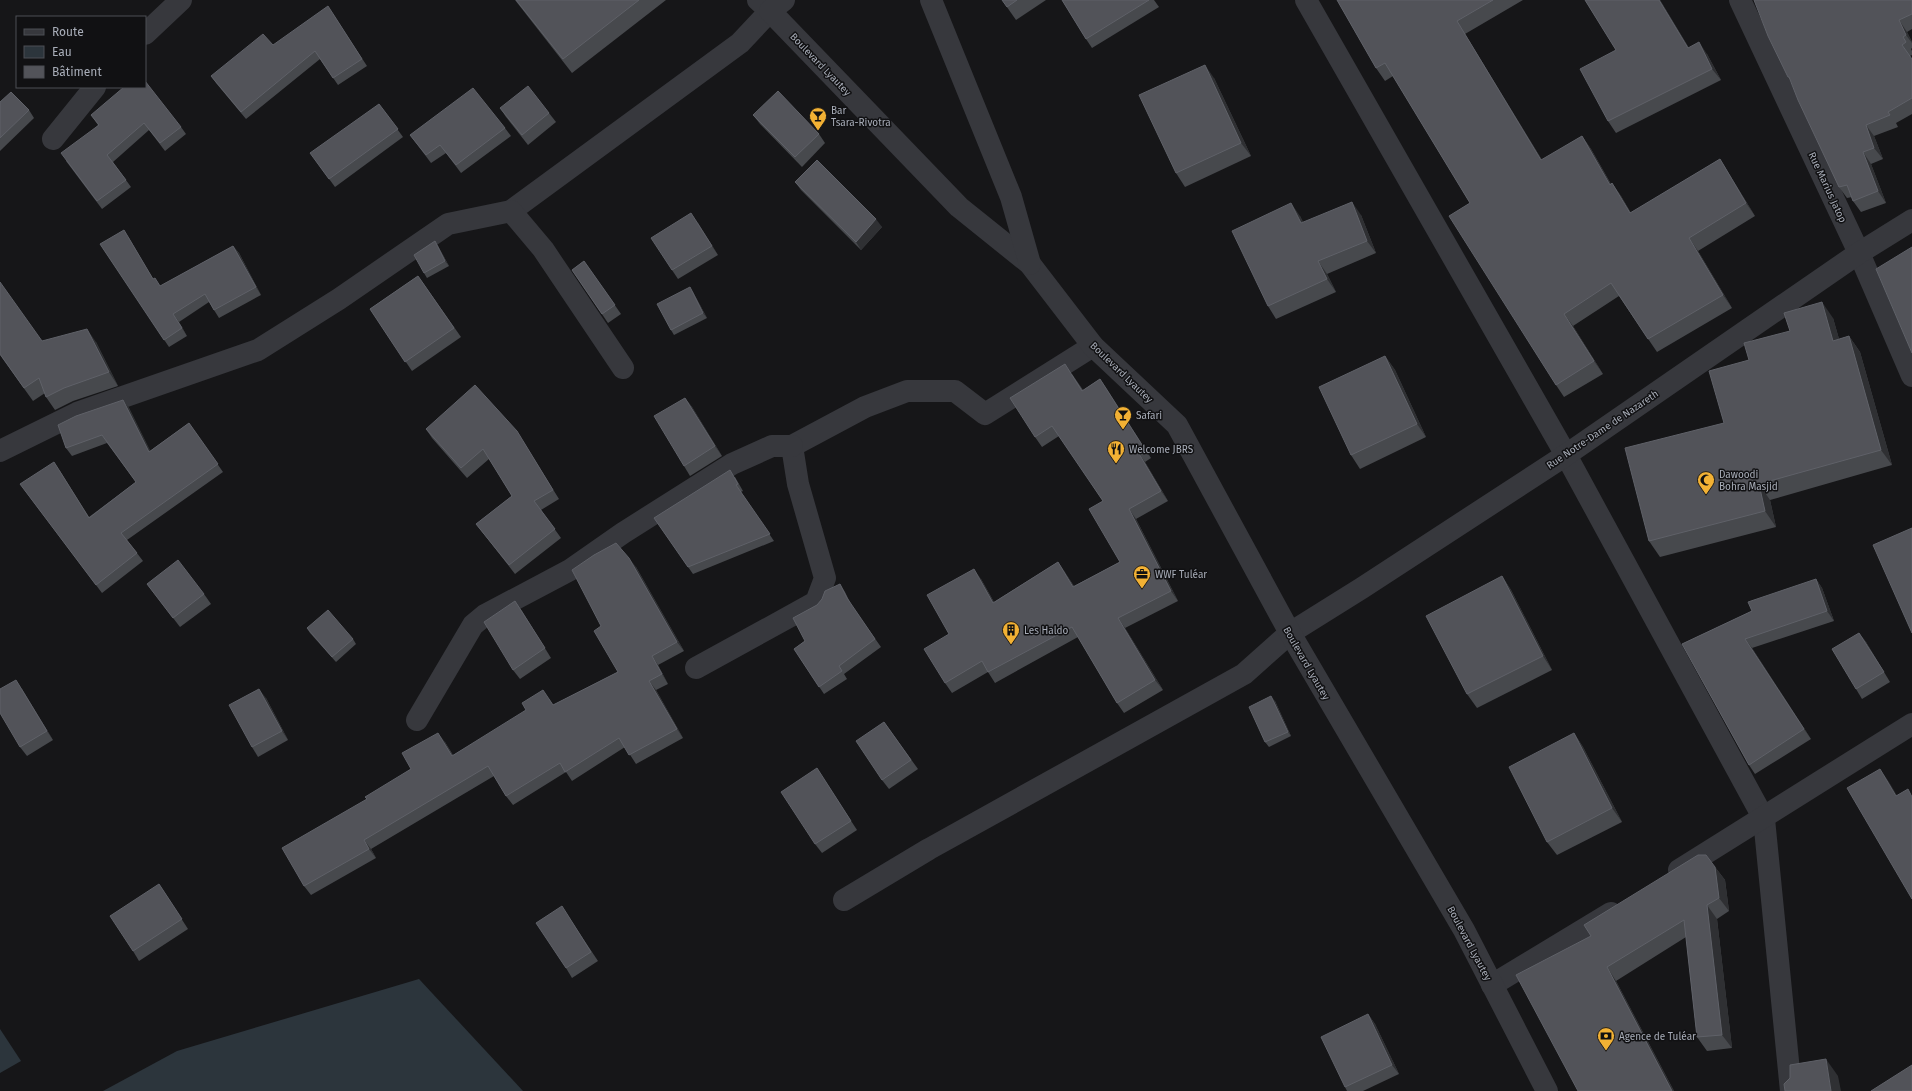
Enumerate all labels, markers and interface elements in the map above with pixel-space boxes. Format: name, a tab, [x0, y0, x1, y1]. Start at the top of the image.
legend	[16, 16, 146, 88]
text: Route	[52, 25, 84, 39]
street label: Boulevard Lyautey	[787, 31, 853, 99]
text: Eau	[52, 45, 72, 59]
text: Bâtiment	[52, 65, 102, 79]
place label: Bar Tsara-Rivotra	[831, 105, 891, 129]
bar icon: Bar Tsara-Rivotra	[808, 106, 828, 131]
street label: Rue Marius Jatop	[1805, 150, 1849, 225]
street label: Boulevard Lyautey	[1087, 340, 1155, 406]
street label: Rue Notre-Dame de Nazareth	[1544, 388, 1661, 472]
bar icon: Safari	[1113, 405, 1133, 430]
place label: Safari	[1136, 410, 1162, 422]
restaurant icon: Welcome JBRS	[1106, 439, 1126, 464]
place label: Welcome JBRS	[1129, 444, 1194, 456]
place label: Dawoodi Bohra Masjid	[1719, 469, 1778, 493]
mosque icon: Dawoodi Bohra Masjid	[1696, 470, 1716, 495]
office icon: WWF Tuléar	[1132, 564, 1152, 589]
place label: WWF Tuléar	[1155, 569, 1207, 581]
building icon: Les Haldo	[1001, 620, 1021, 645]
place label: Les Haldo	[1024, 625, 1069, 637]
street label: Boulevard Lyautey	[1280, 625, 1332, 702]
street label: Boulevard Lyautey	[1444, 904, 1494, 983]
bank icon: Agence de Tuléar	[1596, 1026, 1616, 1051]
place label: Agence de Tuléar	[1619, 1031, 1696, 1043]

